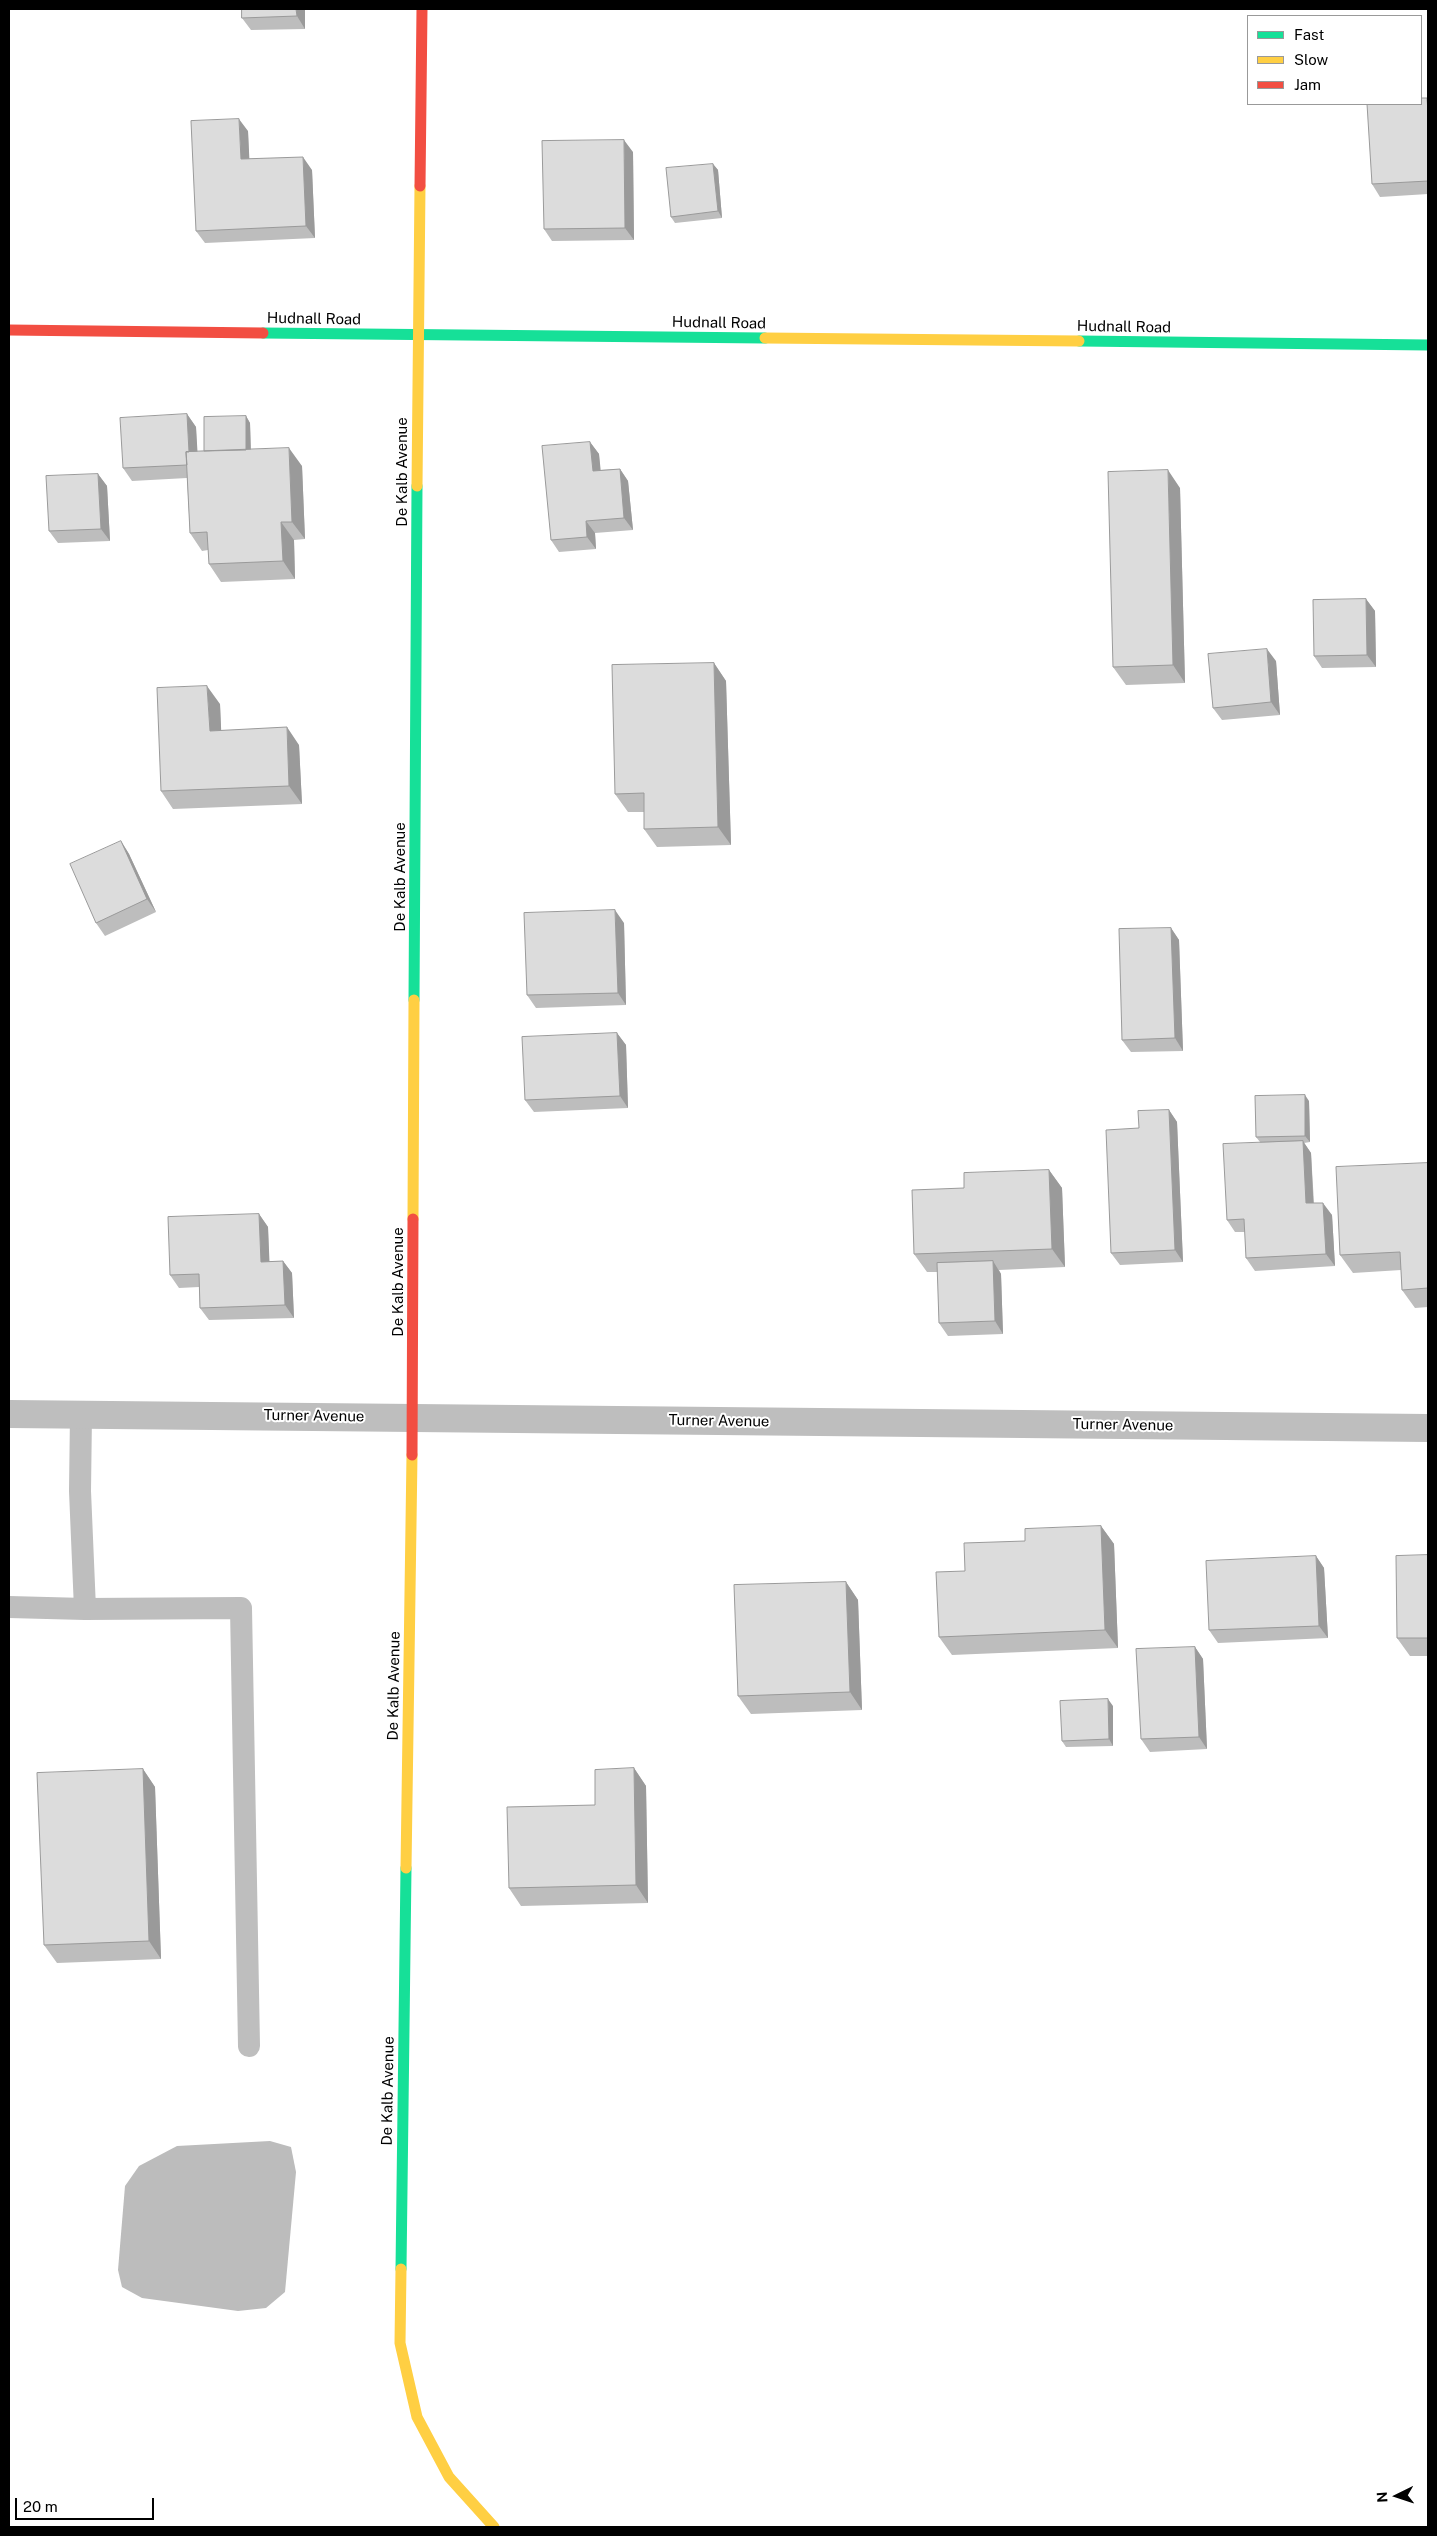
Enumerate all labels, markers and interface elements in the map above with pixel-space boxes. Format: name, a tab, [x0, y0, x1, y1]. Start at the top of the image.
legend	[1247, 15, 1422, 105]
text: Fast	[1294, 26, 1324, 43]
text: Slow	[1294, 51, 1328, 68]
text: Jam	[1294, 76, 1321, 93]
street label: Hudnall Road	[267, 309, 361, 329]
street label: Hudnall Road	[672, 313, 766, 333]
street label: Hudnall Road	[1077, 317, 1171, 337]
street label: De Kalb Avenue	[393, 417, 411, 527]
street label: De Kalb Avenue	[391, 822, 409, 932]
street label: De Kalb Avenue	[389, 1227, 407, 1337]
street label: Turner Avenue	[263, 1406, 365, 1426]
street label: Turner Avenue	[668, 1411, 770, 1431]
street label: Turner Avenue	[1072, 1415, 1174, 1435]
street label: De Kalb Avenue	[384, 1631, 404, 1741]
street label: De Kalb Avenue	[378, 2036, 398, 2146]
north arrow	[1372, 2471, 1422, 2521]
scale bar	[18, 2488, 156, 2520]
text: N	[1374, 2491, 1390, 2503]
text: 20 m	[23, 2498, 58, 2515]

